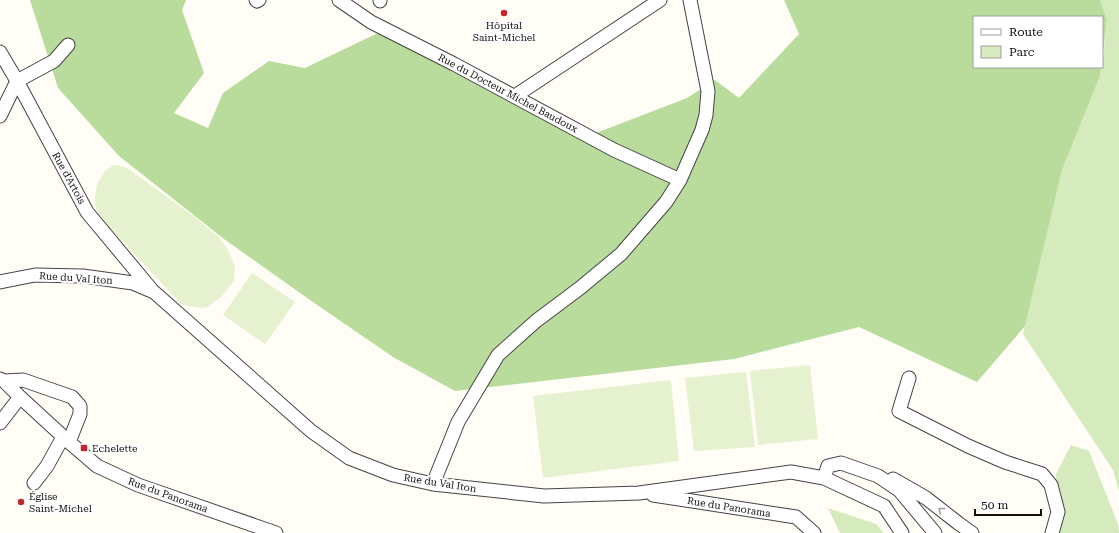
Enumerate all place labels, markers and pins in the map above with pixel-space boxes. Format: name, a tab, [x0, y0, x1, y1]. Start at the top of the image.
marker: Hôpital Saint-Michel	[499, 8, 509, 18]
place label: Hôpital Saint-Michel	[473, 20, 535, 43]
marker: Echelette	[79, 443, 89, 453]
place label: Echelette	[92, 443, 138, 454]
place label: Église Saint-Michel	[29, 491, 92, 514]
marker: Église Saint-Michel	[16, 497, 26, 507]

